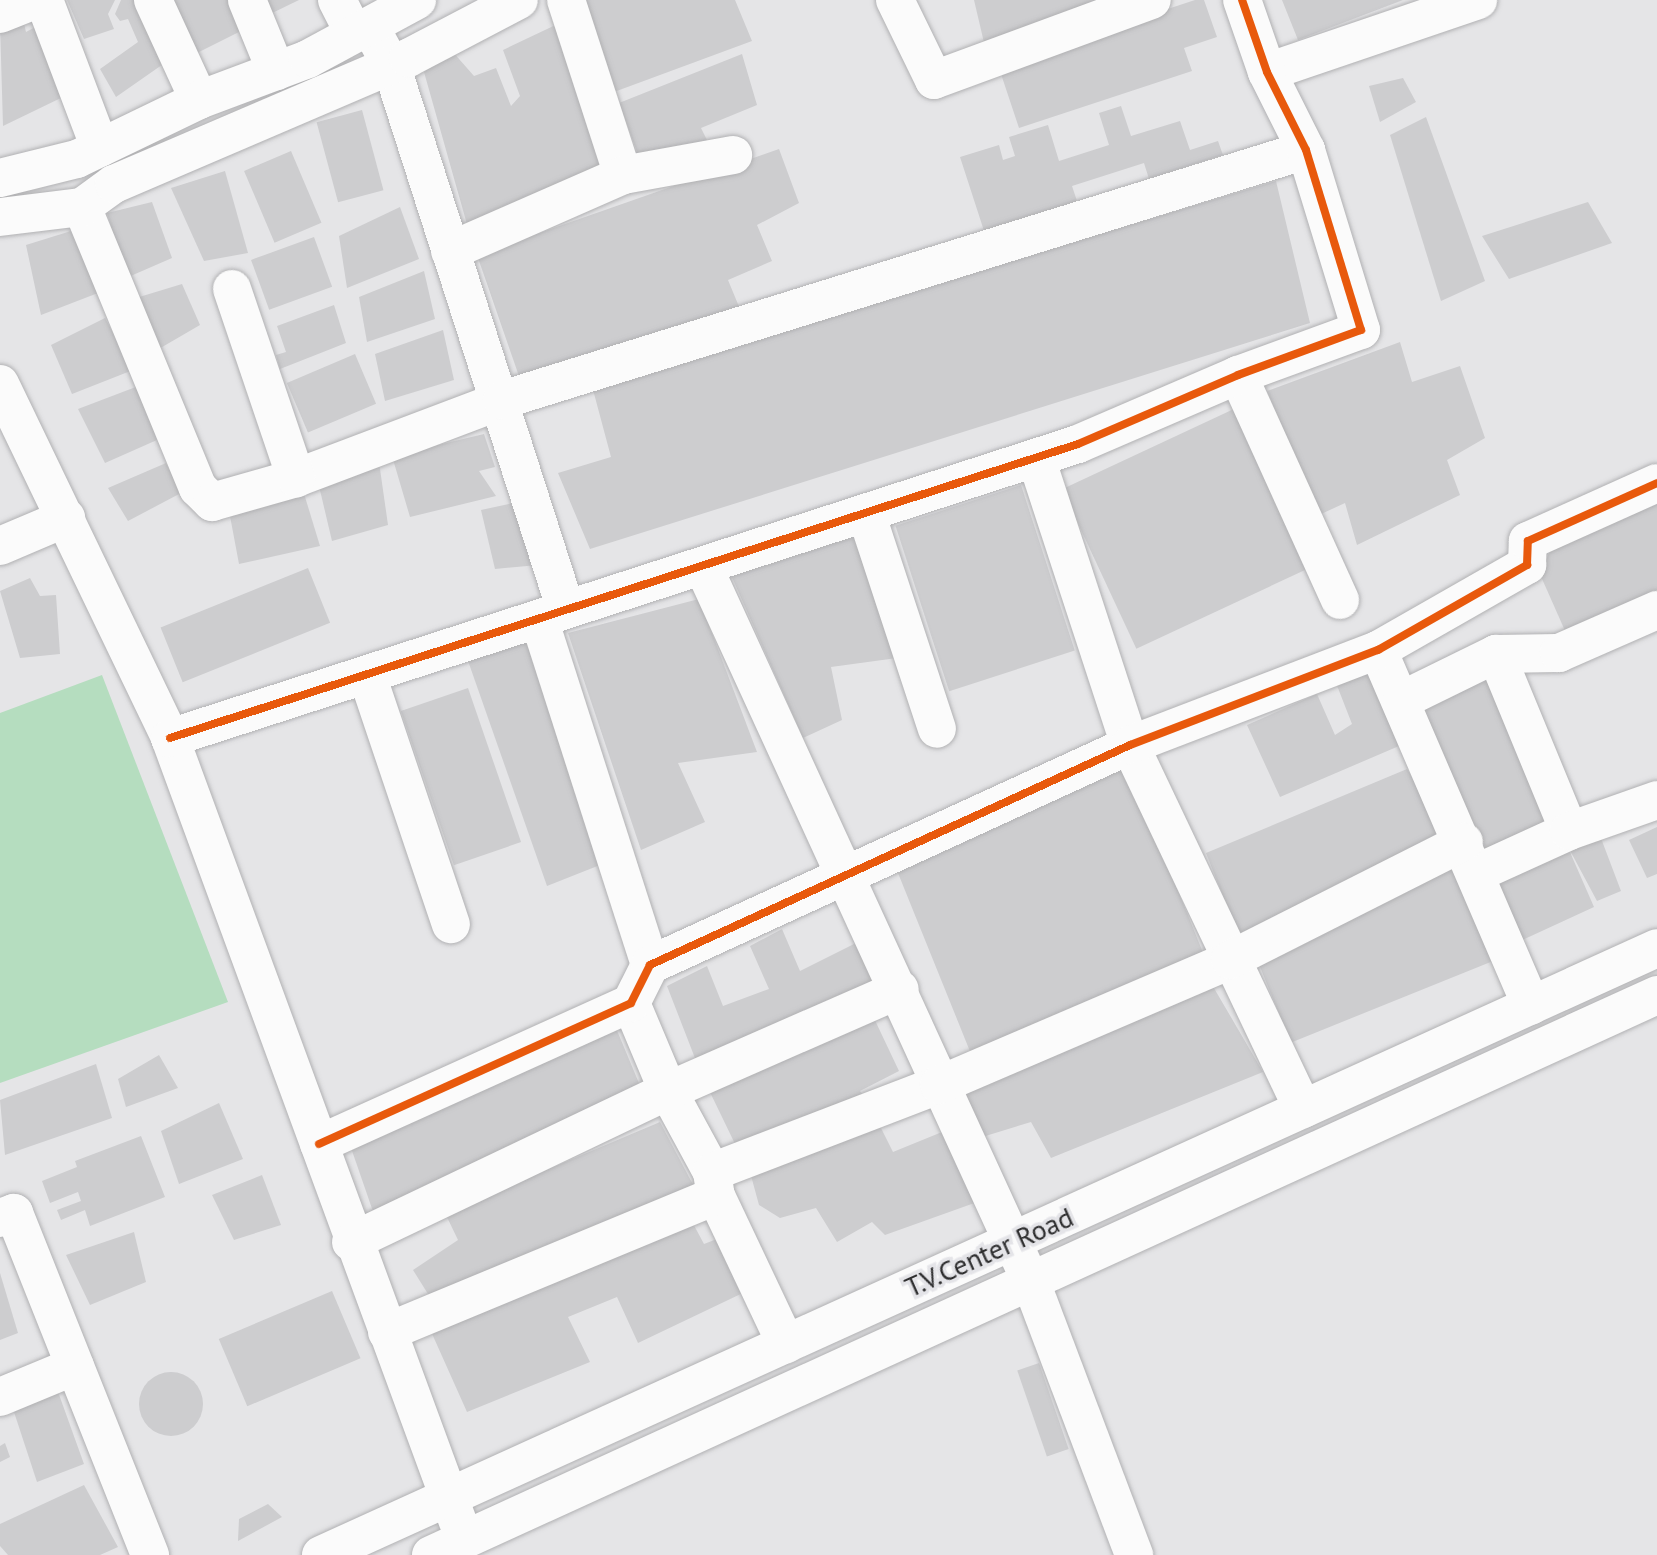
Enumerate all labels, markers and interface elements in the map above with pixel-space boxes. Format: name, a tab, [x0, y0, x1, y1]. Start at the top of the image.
street label: T.V.Center Road	[900, 1200, 1078, 1304]

